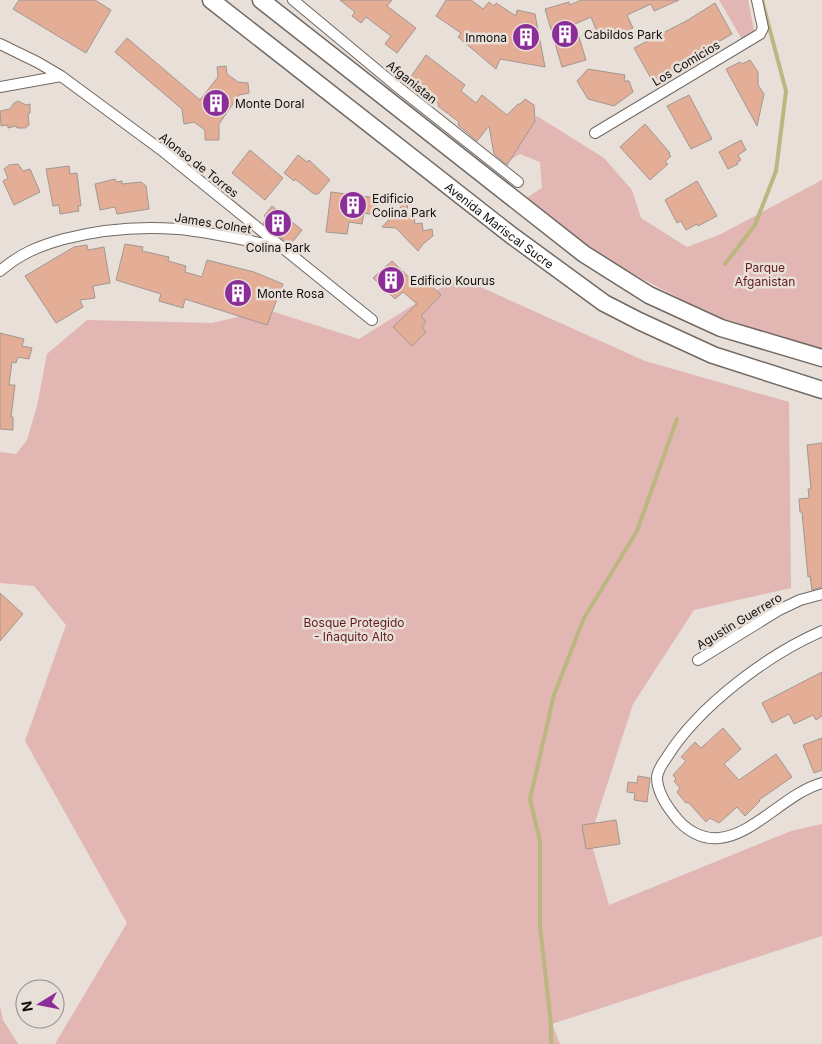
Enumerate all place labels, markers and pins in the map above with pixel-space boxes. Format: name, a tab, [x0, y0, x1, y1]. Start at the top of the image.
building icon: Cabildos Park	[550, 19, 580, 49]
building icon: Inmona	[511, 22, 541, 52]
place label: Cabildos Park	[584, 27, 663, 42]
place label: Inmona	[465, 30, 507, 45]
building icon: Monte Doral	[201, 88, 231, 118]
place label: Monte Doral	[235, 96, 304, 111]
building icon: Edificio Colina Park	[338, 190, 368, 220]
place label: Edificio Colina Park	[372, 191, 437, 220]
building icon: Colina Park	[263, 208, 293, 238]
place label: Colina Park	[246, 240, 311, 255]
building icon: Edificio Kourus	[376, 265, 406, 295]
place label: Edificio Kourus	[410, 273, 495, 288]
building icon: Monte Rosa	[223, 278, 253, 308]
place label: Monte Rosa	[257, 286, 324, 301]

